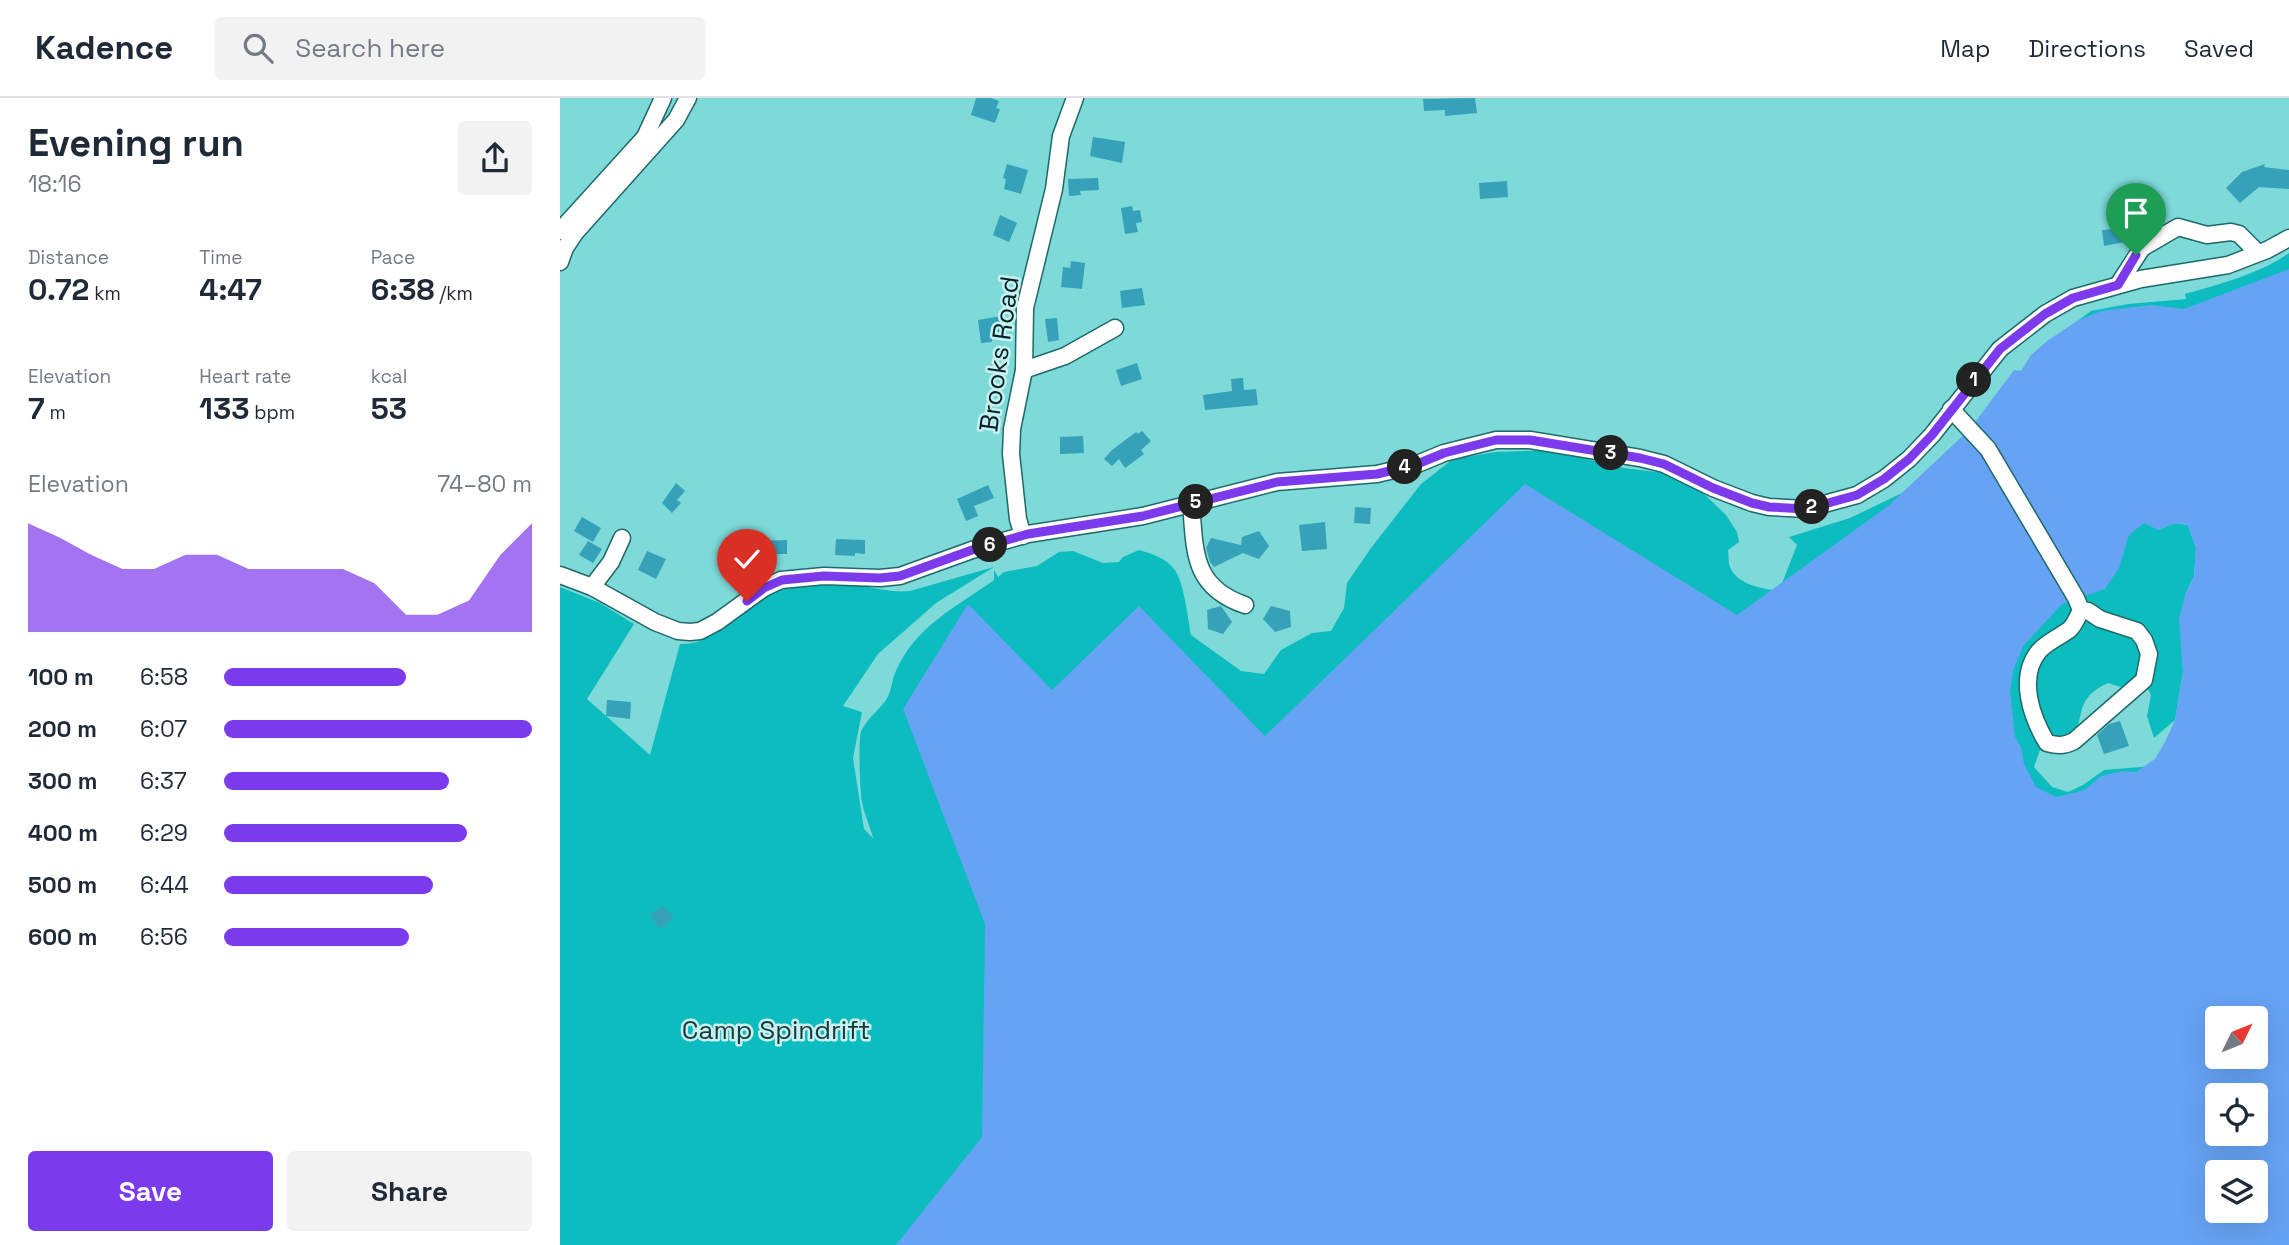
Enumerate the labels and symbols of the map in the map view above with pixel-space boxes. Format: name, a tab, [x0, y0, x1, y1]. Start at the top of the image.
pin	[2106, 183, 2166, 255]
street label: Brooks Road	[971, 274, 1027, 434]
pin: 1	[1956, 362, 1992, 398]
pin: 3	[1594, 436, 1628, 470]
pin: 4	[1388, 450, 1422, 484]
pin: 5	[1178, 484, 1214, 520]
pin: 2	[1794, 490, 1830, 524]
pin: 6	[972, 528, 1008, 562]
pin	[717, 529, 777, 601]
north arrow	[2205, 1006, 2268, 1069]
park label: Camp Spindrift	[682, 1013, 870, 1047]

